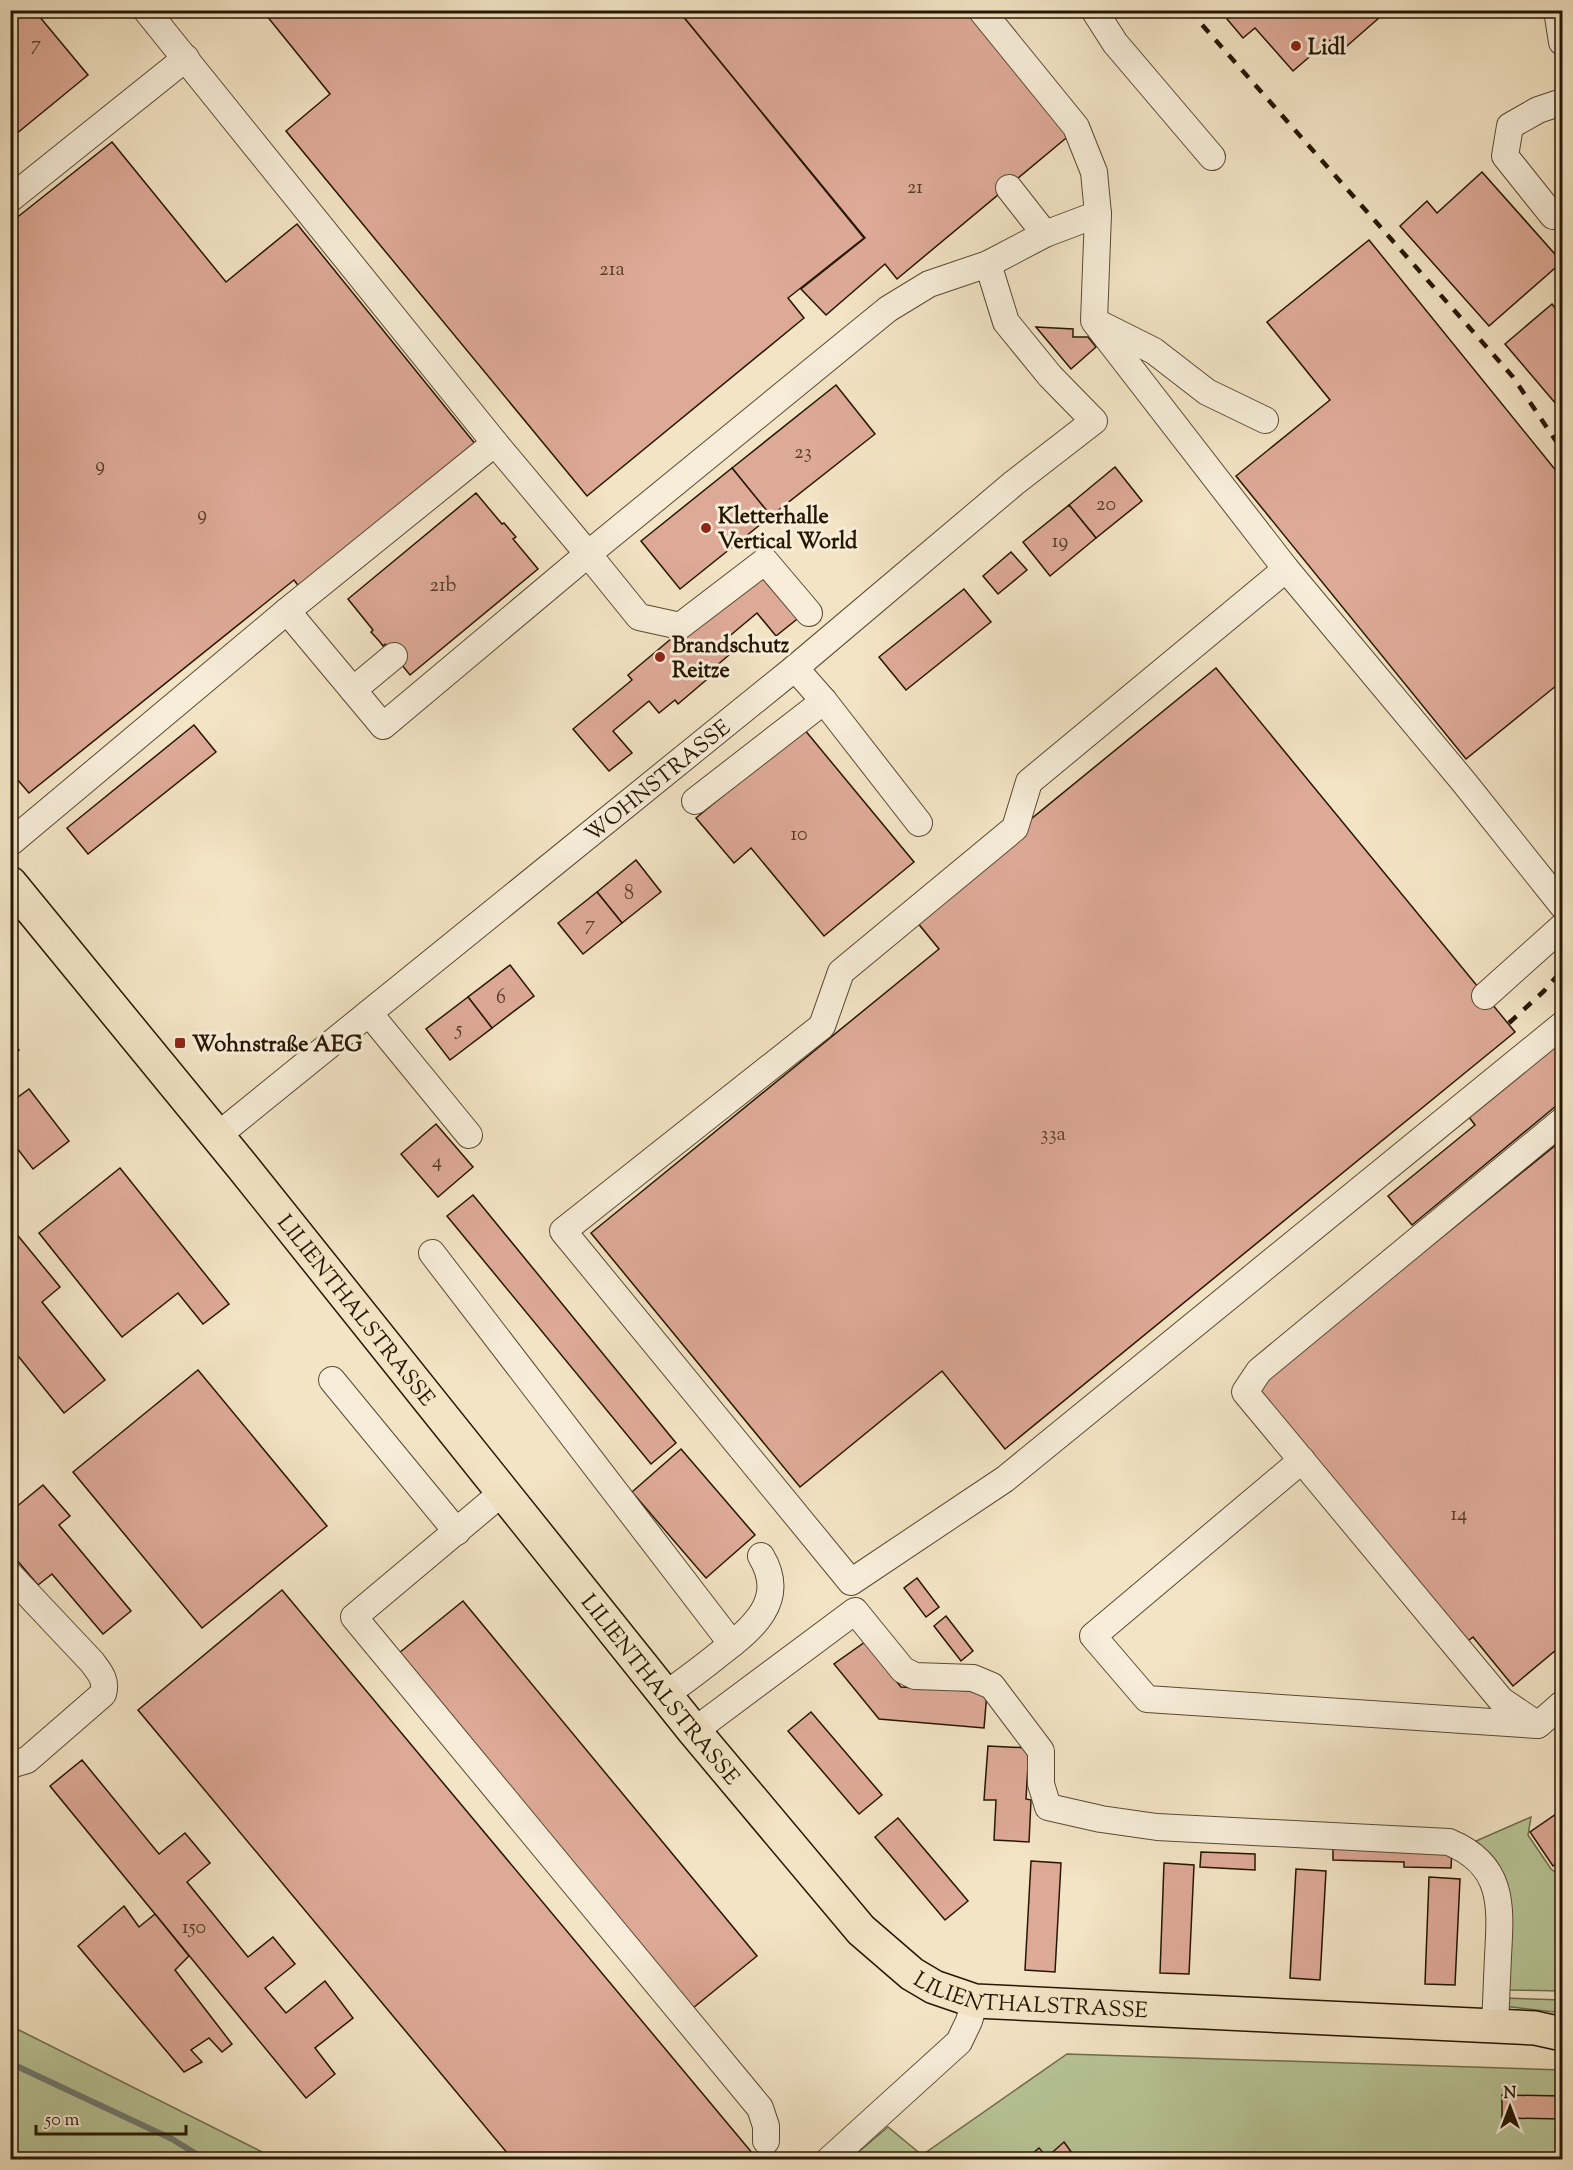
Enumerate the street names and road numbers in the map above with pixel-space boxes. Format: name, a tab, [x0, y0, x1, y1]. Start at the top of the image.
street label: WOHNSTRASSE	[579, 713, 738, 851]
street label: LILIENTHALSTRASSE	[268, 1209, 441, 1414]
street label: LILIENTHALSTRASSE	[572, 1588, 746, 1793]
street label: LILIENTHALSTRASSE	[906, 1965, 1149, 2028]

